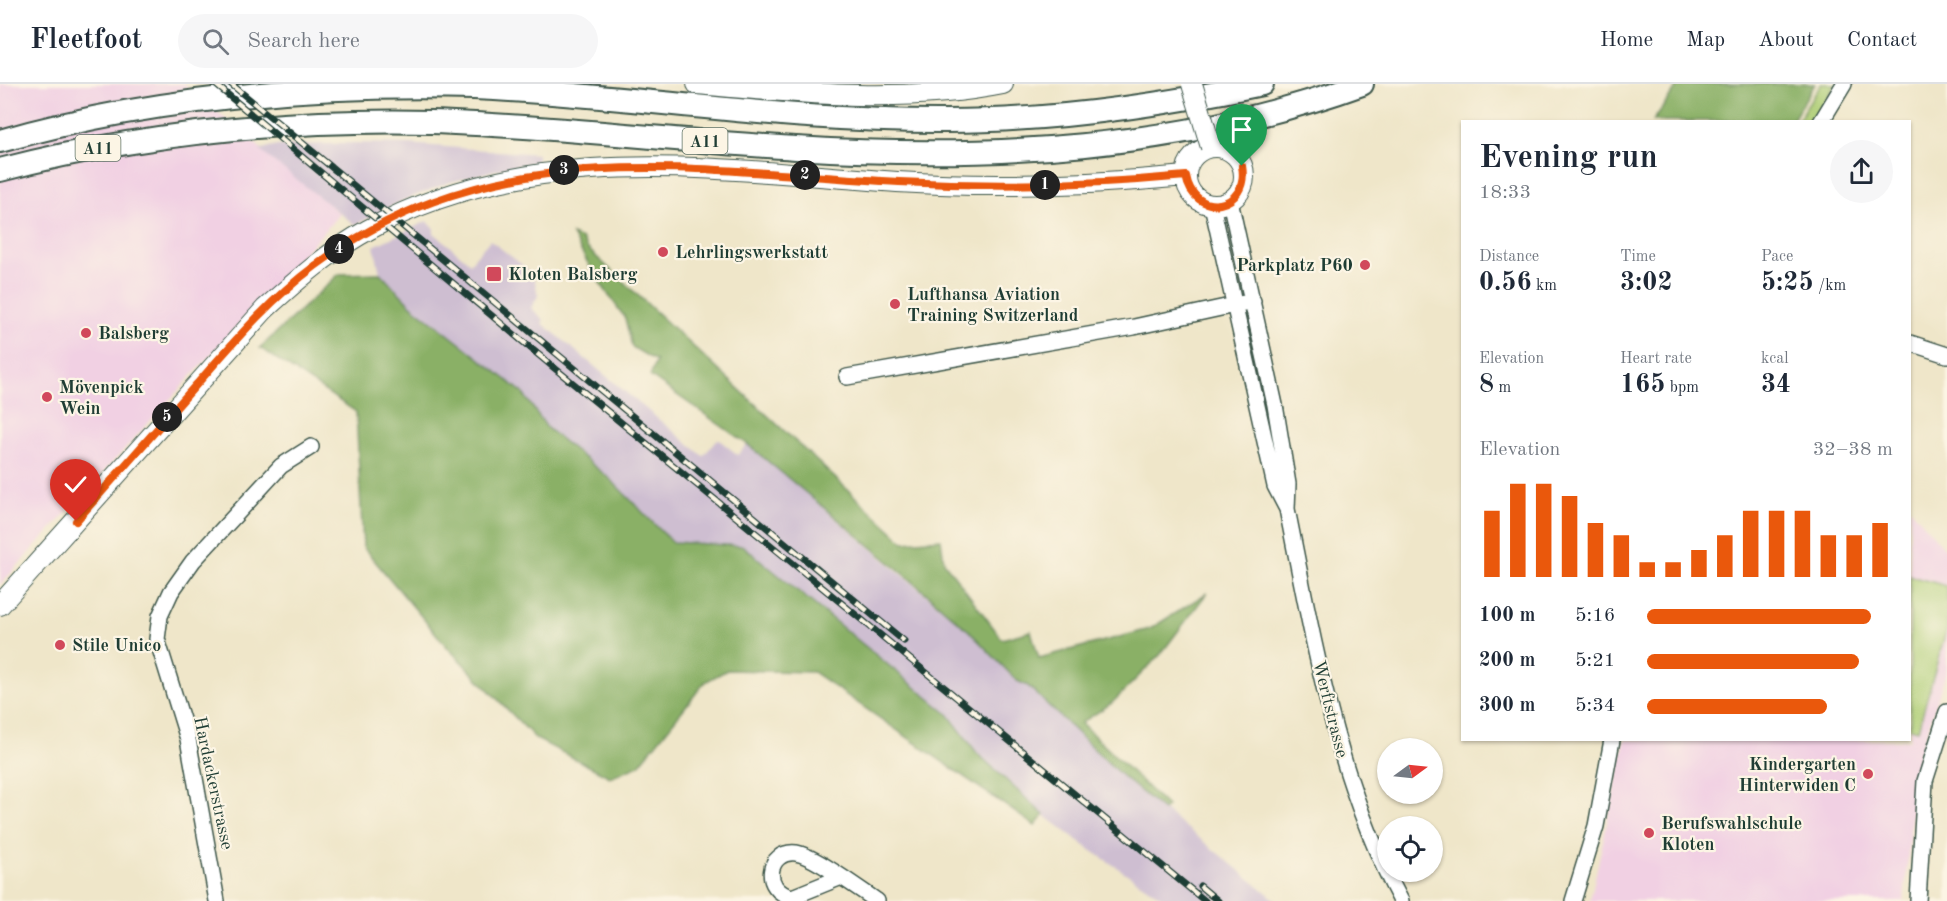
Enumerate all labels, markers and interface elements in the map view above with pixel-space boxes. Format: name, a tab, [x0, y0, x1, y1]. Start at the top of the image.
search box	[178, 14, 598, 68]
icon: search	[199, 25, 232, 58]
text: Fleetfoot	[30, 27, 142, 55]
text: Search here	[247, 30, 360, 52]
text: Home	[1600, 30, 1653, 51]
text: Map	[1686, 30, 1725, 51]
text: About	[1758, 30, 1814, 51]
text: Contact	[1847, 30, 1917, 51]
pin	[1216, 104, 1267, 166]
icon: arrive	[1225, 113, 1258, 146]
road number: A11	[682, 128, 728, 154]
road number: A11	[76, 135, 120, 161]
button: share	[1830, 140, 1893, 203]
text: Evening run	[1479, 142, 1658, 175]
pin: 3	[549, 155, 579, 185]
pin: 2	[790, 160, 820, 190]
text: 3	[559, 162, 569, 178]
text: 2	[800, 167, 810, 183]
pin: 1	[1030, 170, 1060, 200]
text: 1	[1040, 177, 1050, 193]
text: 18:33	[1479, 183, 1531, 203]
pin: 4	[324, 234, 354, 264]
text: 4	[334, 241, 344, 257]
place label: Lehrlingswerkstatt	[675, 244, 828, 262]
marker: Lehrlingswerkstatt	[656, 245, 670, 259]
text: Distance	[1479, 249, 1539, 265]
text: Time	[1620, 249, 1656, 265]
text: Pace	[1761, 249, 1793, 265]
place label: Parkplatz P60	[1236, 257, 1353, 275]
marker: Parkplatz P60	[1358, 258, 1372, 272]
marker: Kloten Balsberg	[485, 265, 503, 283]
place label: Kloten Balsberg	[508, 266, 638, 284]
text: 0.56	[1479, 270, 1532, 296]
text: 3:02	[1620, 270, 1673, 296]
text: 5:25	[1761, 270, 1814, 296]
text: km	[1532, 278, 1557, 294]
text: /km	[1814, 278, 1846, 294]
place label: Lufthansa Aviation Training Switzerland	[907, 286, 1079, 325]
marker: Lufthansa Aviation Training Switzerland	[888, 297, 902, 311]
place label: Balsberg	[98, 325, 169, 343]
marker: Balsberg	[79, 326, 93, 340]
text: Elevation	[1479, 351, 1544, 367]
text: Heart rate	[1620, 351, 1692, 367]
text: kcal	[1761, 351, 1789, 367]
text: 8	[1479, 372, 1494, 398]
text: 165	[1620, 372, 1665, 398]
text: 34	[1761, 372, 1791, 398]
place label: Mövenpick Wein	[59, 379, 144, 418]
text: m	[1494, 380, 1511, 396]
text: bpm	[1665, 380, 1699, 396]
marker: Mövenpick Wein	[40, 390, 54, 404]
pin: 5	[152, 402, 182, 432]
text: 5	[162, 409, 172, 425]
text: Elevation	[1479, 440, 1560, 460]
text: 32–38 m	[1813, 440, 1893, 460]
pin	[50, 459, 101, 521]
icon: check	[59, 468, 92, 501]
text: 100 m	[1479, 606, 1535, 626]
text: 5:16	[1575, 606, 1615, 626]
place label: Stile Unico	[72, 637, 161, 655]
marker: Stile Unico	[53, 638, 67, 652]
text: 200 m	[1479, 651, 1535, 671]
text: 5:21	[1575, 651, 1615, 671]
street label: Werftstrasse	[1309, 659, 1351, 760]
text: 300 m	[1479, 696, 1535, 716]
text: 5:34	[1575, 696, 1615, 716]
street label: Hardackerstrasse	[190, 715, 236, 852]
north arrow	[1377, 738, 1443, 804]
map controls	[1377, 738, 1443, 882]
place label: Kindergarten Hinterwiden C	[1739, 756, 1856, 795]
marker: Kindergarten Hinterwiden C	[1861, 767, 1875, 781]
place label: Berufswahlschule Kloten	[1661, 815, 1802, 854]
button: locate	[1377, 816, 1443, 882]
marker: Berufswahlschule Kloten	[1642, 826, 1656, 840]

